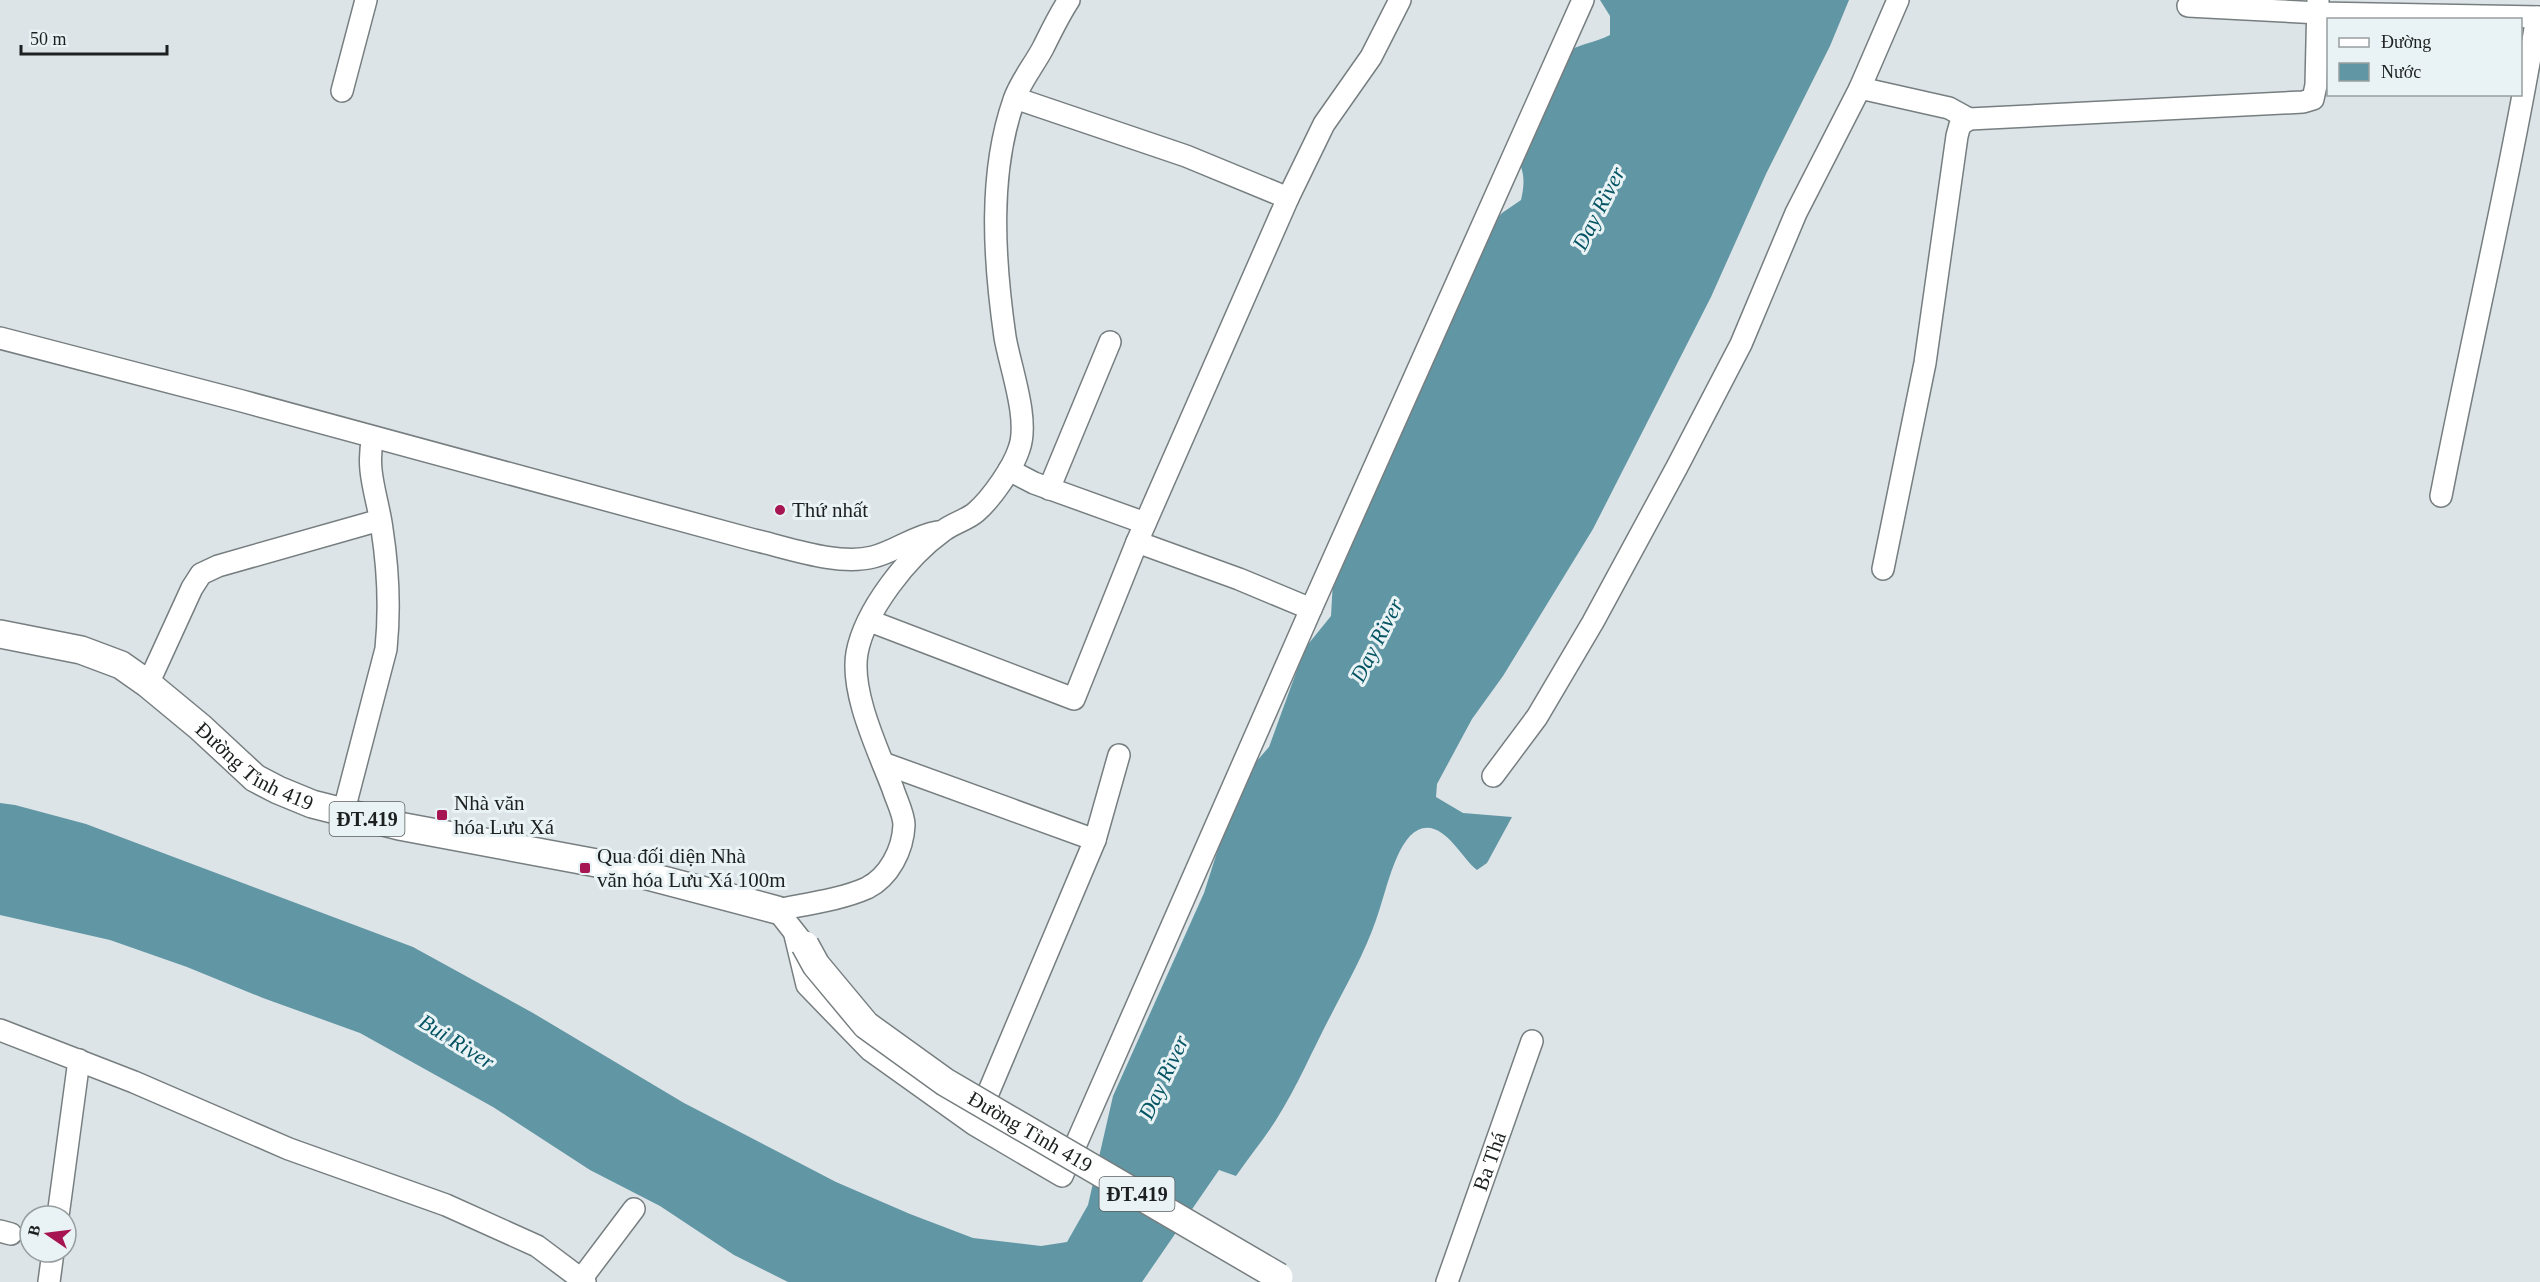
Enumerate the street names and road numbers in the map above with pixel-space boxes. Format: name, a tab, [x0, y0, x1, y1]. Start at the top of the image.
street label: Đường Tỉnh 419	[191, 717, 317, 815]
road number: ĐT.419	[330, 802, 404, 836]
street label: Đường Tỉnh 419	[964, 1086, 1097, 1177]
street label: Ba Thá	[1468, 1128, 1511, 1194]
road number: ĐT.419	[1100, 1177, 1174, 1211]

